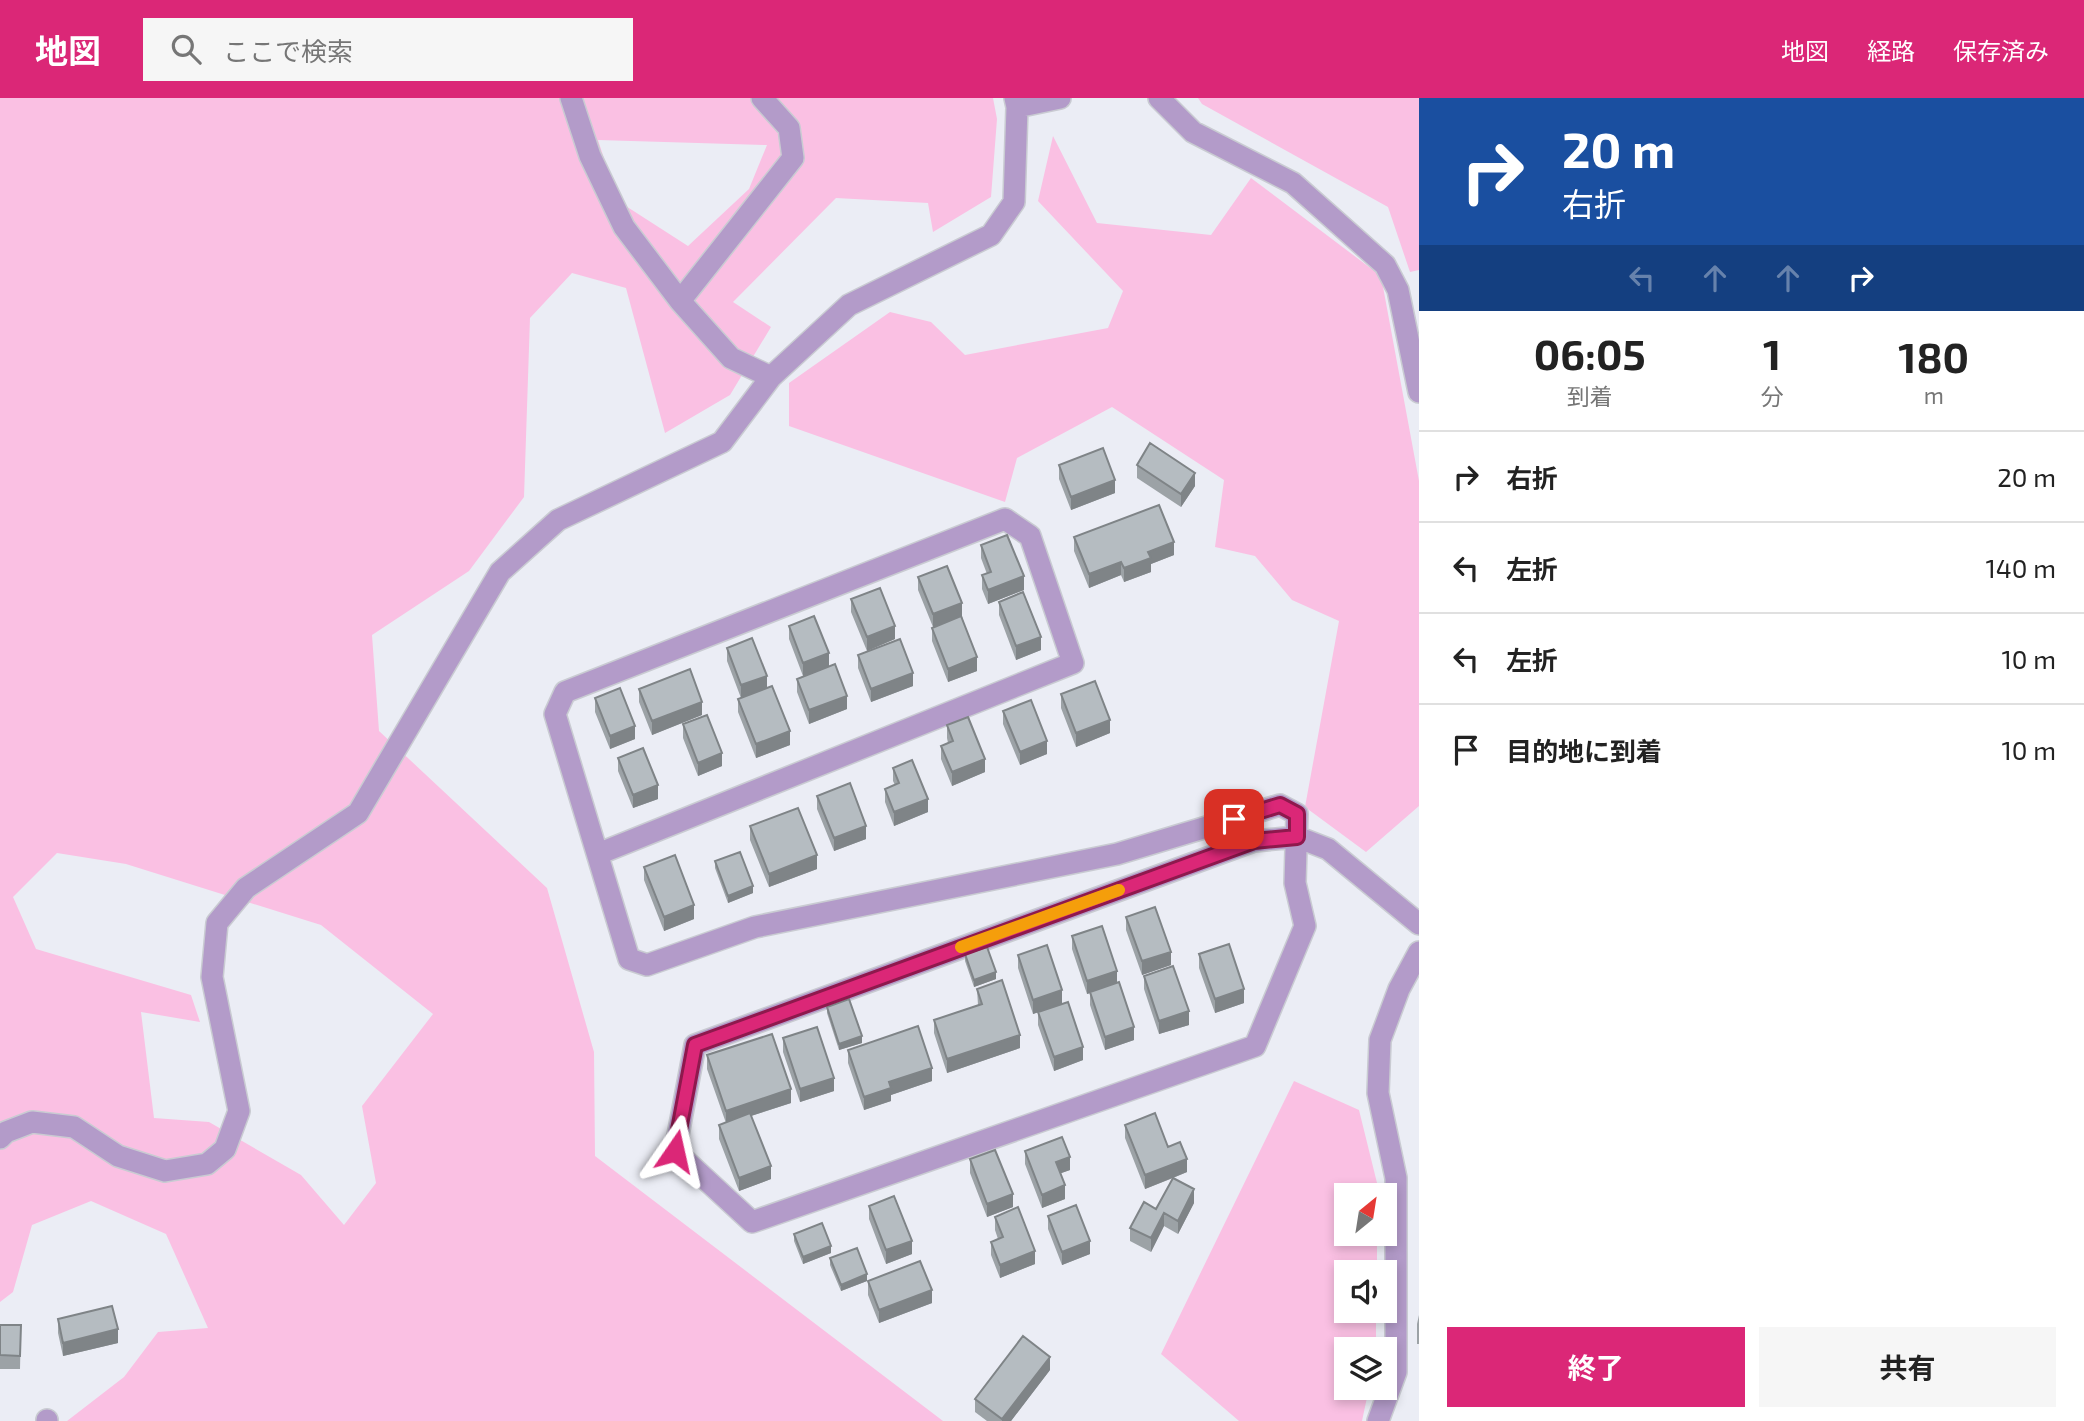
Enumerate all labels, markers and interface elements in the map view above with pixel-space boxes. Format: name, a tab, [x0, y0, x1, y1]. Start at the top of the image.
search box	[143, 18, 633, 81]
text: 地図	[35, 30, 101, 70]
icon: search	[167, 30, 205, 68]
text: ここで検索	[223, 35, 353, 66]
text: 地図	[1781, 36, 1829, 65]
text: 経路	[1867, 36, 1915, 65]
text: 保存済み	[1953, 36, 2049, 65]
text: 20 m	[1562, 119, 1675, 178]
icon: right	[1447, 126, 1538, 217]
text: 右折	[1562, 184, 1626, 222]
icon: left	[1623, 259, 1661, 297]
icon: ahead	[1696, 259, 1734, 297]
icon: ahead	[1769, 259, 1807, 297]
icon: right	[1842, 259, 1880, 297]
text: 06:05	[1534, 328, 1646, 378]
text: 1	[1763, 328, 1781, 378]
text: 180	[1898, 331, 1969, 381]
text: m	[1924, 381, 1944, 409]
text: 到着	[1567, 382, 1613, 410]
text: 分	[1760, 382, 1783, 410]
icon: right	[1447, 458, 1485, 496]
text: 20 m	[1997, 461, 2056, 492]
text: 右折	[1506, 462, 1558, 493]
icon: left	[1447, 549, 1485, 587]
text: 140 m	[1985, 552, 2056, 583]
text: 左折	[1506, 553, 1558, 584]
icon: left	[1447, 640, 1485, 678]
text: 10 m	[2001, 643, 2056, 674]
text: 左折	[1506, 644, 1558, 675]
icon: arrive	[1447, 731, 1485, 769]
text: 10 m	[2001, 734, 2056, 765]
text: 目的地に到着	[1506, 735, 1662, 766]
pin	[1204, 789, 1264, 849]
icon: arrive	[1215, 800, 1253, 838]
position arrow	[638, 1114, 712, 1188]
north arrow	[1334, 1183, 1396, 1246]
map controls	[1334, 1183, 1397, 1400]
button: sound	[1334, 1260, 1397, 1323]
button: 終了	[1447, 1327, 1745, 1407]
button: 共有	[1759, 1327, 2056, 1407]
button: layers	[1334, 1337, 1397, 1400]

